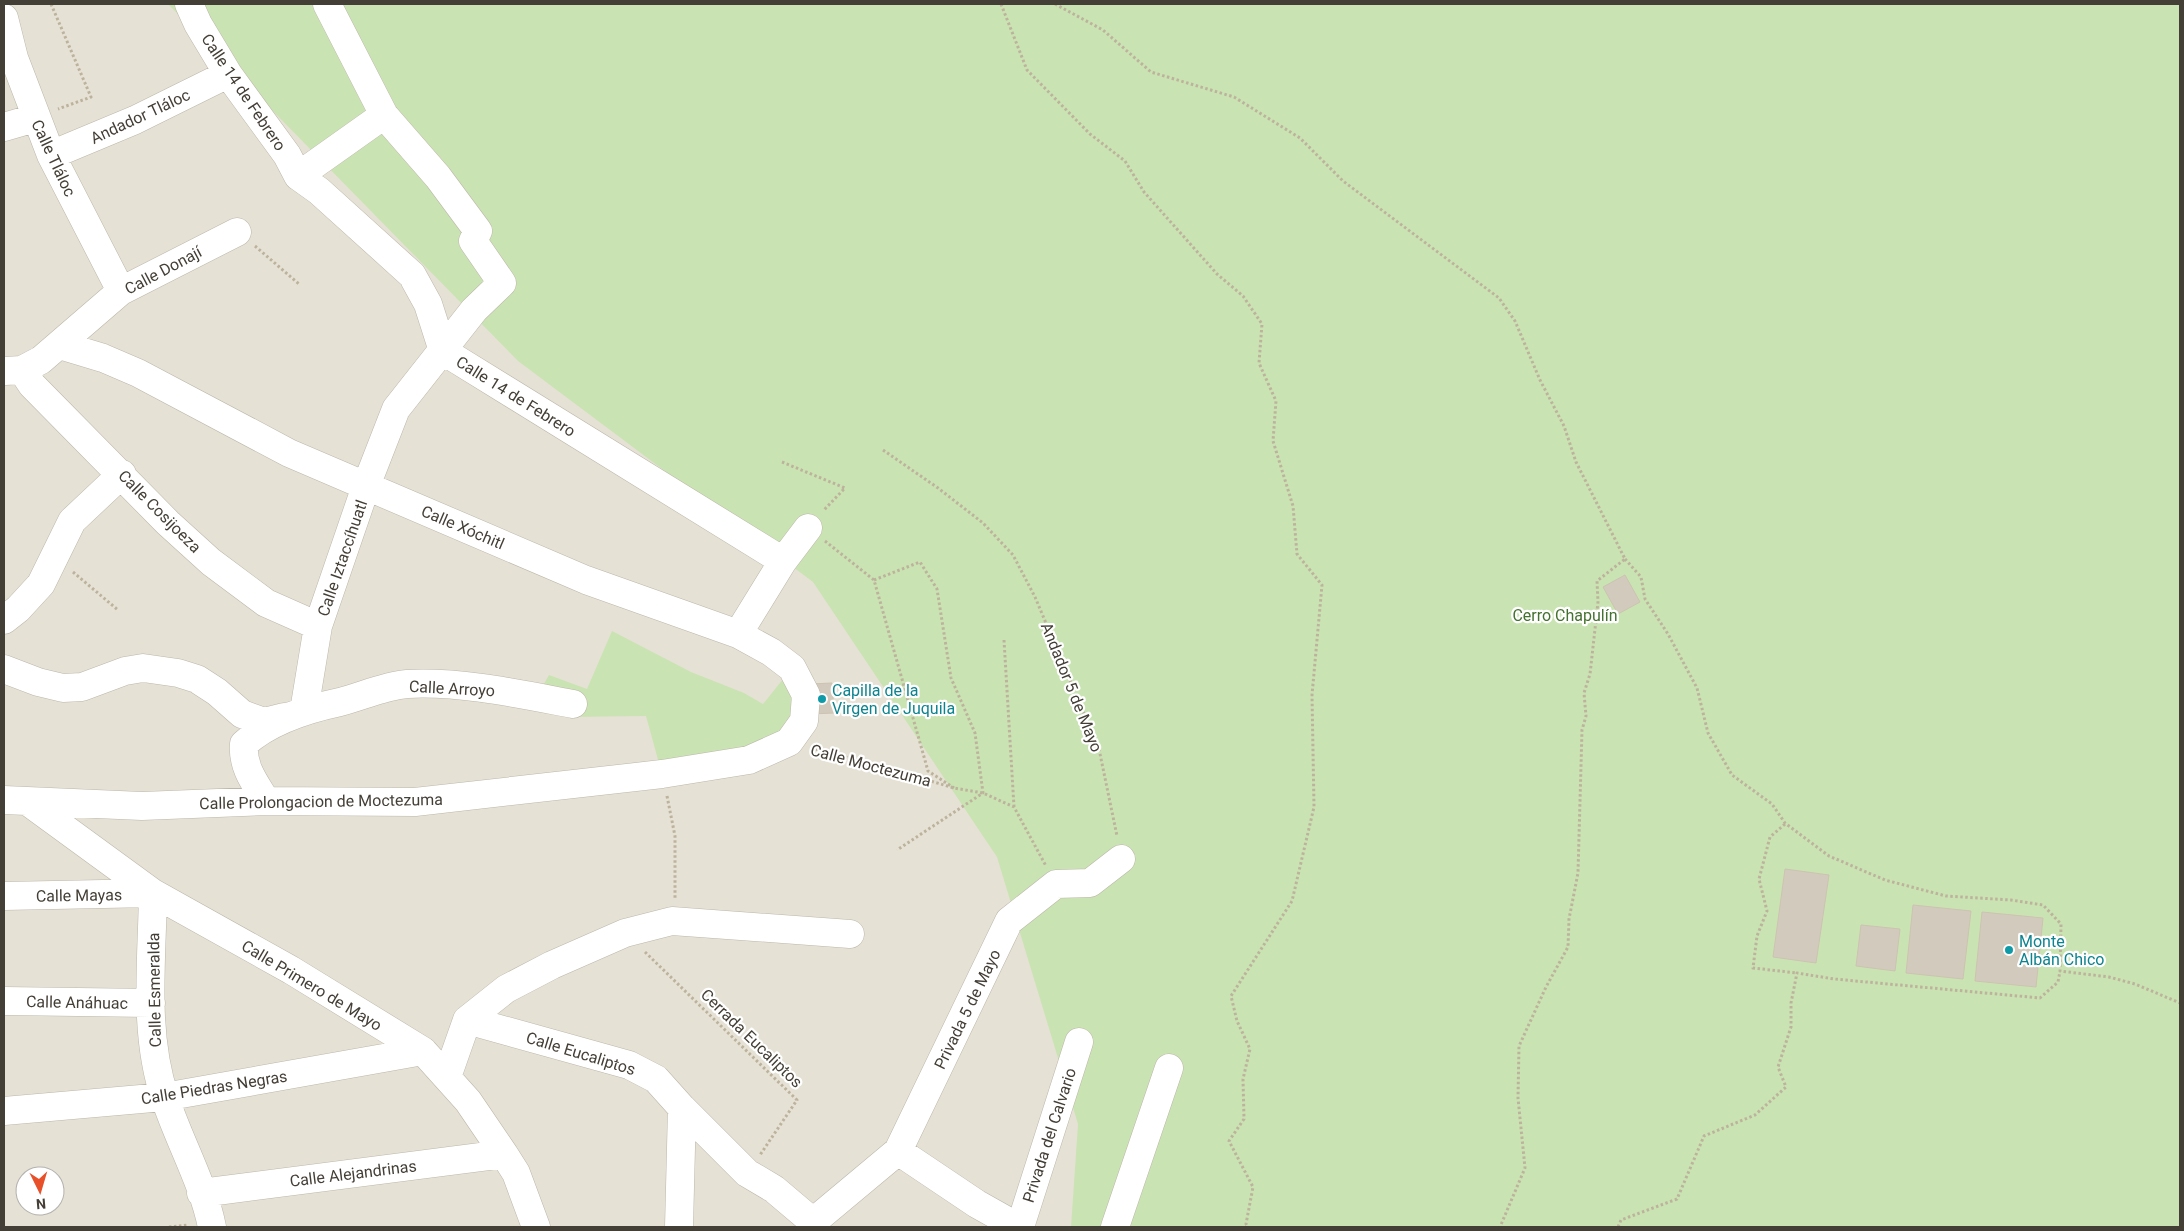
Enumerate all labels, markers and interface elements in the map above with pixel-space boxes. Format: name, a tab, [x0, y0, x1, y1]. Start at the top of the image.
street label: Calle 14 de Febrero	[197, 30, 290, 154]
street label: Andador Tláloc	[87, 85, 193, 148]
street label: Calle Tláloc	[27, 117, 80, 200]
street label: Calle Donají	[122, 242, 206, 299]
street label: Calle 14 de Febrero	[453, 352, 579, 441]
street label: Calle Cosijoeza	[114, 466, 205, 557]
street label: Calle Iztaccíhuatl	[314, 498, 371, 619]
street label: Calle Xóchitl	[418, 501, 507, 554]
park label: Cerro Chapulín	[1512, 606, 1618, 625]
street label: Andador 5 de Mayo	[1037, 620, 1106, 755]
street label: Calle Arroyo	[409, 677, 495, 700]
place label: Capilla de la Virgen de Juquila	[832, 681, 955, 718]
marker: Capilla de la Virgen de Juquila	[816, 693, 828, 705]
street label: Calle Moctezuma	[809, 740, 933, 791]
street label: Calle Prolongacion de Moctezuma	[199, 790, 443, 813]
street label: Calle Mayas	[36, 885, 122, 906]
place label: Monte Albán Chico	[2019, 932, 2104, 969]
street label: Calle Esmeralda	[144, 933, 165, 1047]
street label: Calle Primero de Mayo	[238, 936, 385, 1035]
marker: Monte Albán Chico	[2003, 944, 2015, 956]
street label: Privada 5 de Mayo	[930, 946, 1005, 1072]
street label: Cerrada Eucaliptos	[697, 985, 806, 1092]
street label: Calle Anáhuac	[26, 992, 128, 1013]
street label: Calle Eucaliptos	[524, 1028, 638, 1079]
street label: Privada del Calvario	[1019, 1065, 1080, 1205]
street label: Calle Piedras Negras	[140, 1067, 289, 1108]
street label: Calle Alejandrinas	[289, 1156, 418, 1191]
north arrow	[15, 1166, 65, 1216]
text: N	[36, 1196, 47, 1212]

